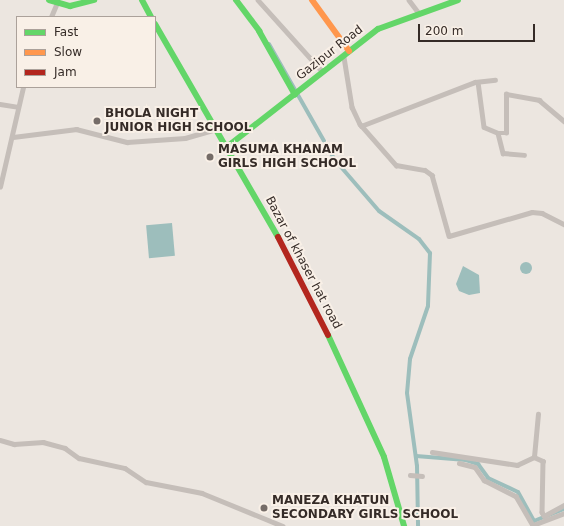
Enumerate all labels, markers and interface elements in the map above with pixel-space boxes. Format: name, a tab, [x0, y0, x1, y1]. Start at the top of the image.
legend	[16, 16, 156, 88]
scale bar	[420, 16, 537, 42]
street label: Gazipur Road	[294, 23, 366, 83]
text: 200 m	[425, 24, 463, 38]
text: Fast	[54, 25, 78, 39]
text: Slow	[54, 45, 82, 59]
text: Jam	[54, 65, 77, 79]
place label: BHOLA NIGHT JUNIOR HIGH SCHOOL	[105, 107, 251, 135]
marker: BHOLA NIGHT JUNIOR HIGH SCHOOL	[92, 116, 102, 126]
place label: MASUMA KHANAM GIRLS HIGH SCHOOL	[218, 143, 356, 171]
marker: MASUMA KHANAM GIRLS HIGH SCHOOL	[205, 152, 215, 162]
street label: Bazar of khaser hat road	[262, 194, 344, 332]
place label: MANEZA KHATUN SECONDARY GIRLS SCHOOL	[272, 494, 458, 522]
marker: MANEZA KHATUN SECONDARY GIRLS SCHOOL	[259, 503, 269, 513]

